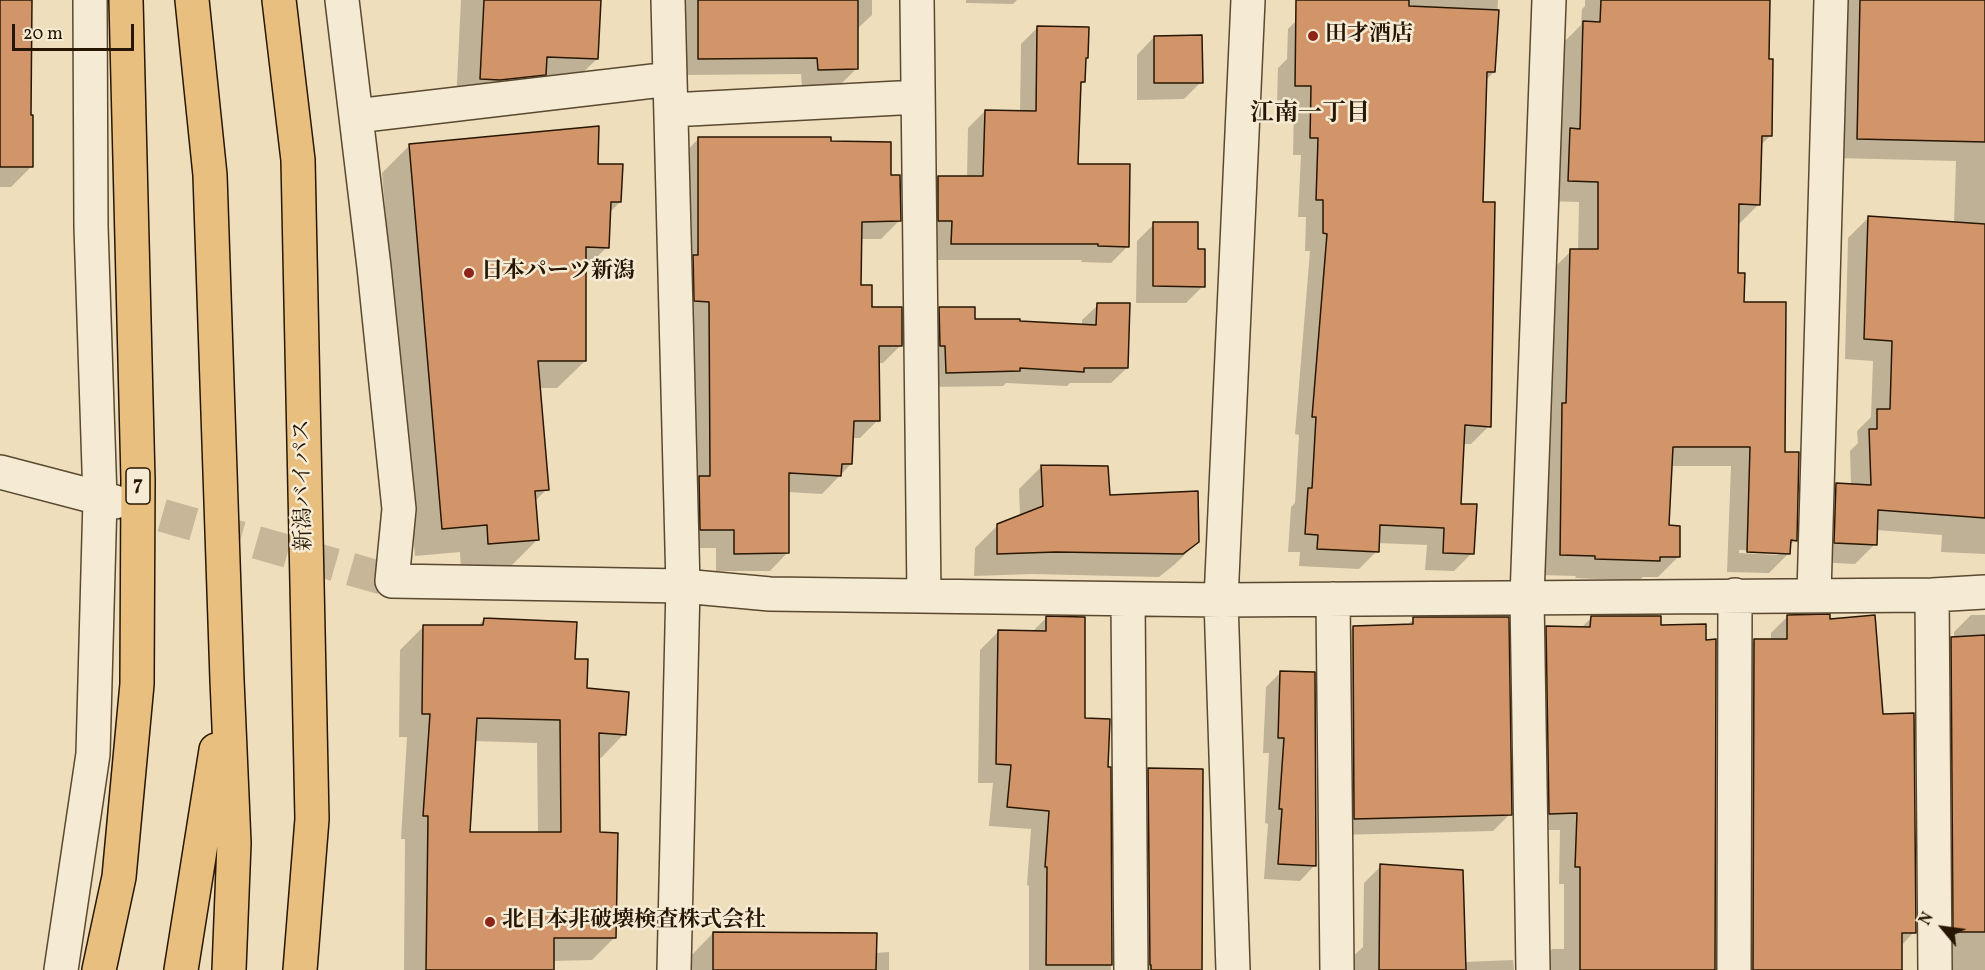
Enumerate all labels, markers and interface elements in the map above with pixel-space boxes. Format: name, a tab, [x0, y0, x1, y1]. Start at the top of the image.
scale bar	[15, 12, 136, 50]
text: 20 m	[23, 22, 63, 47]
place label: 田才酒店	[1325, 23, 1413, 49]
marker: 田才酒店	[1306, 29, 1320, 43]
district label: 江南一丁目	[1250, 102, 1370, 130]
place label: 日本パーツ新潟	[481, 260, 635, 286]
marker: 日本パーツ新潟	[462, 266, 476, 280]
street label: 新潟バイパス	[291, 419, 319, 551]
road number: 7	[126, 468, 150, 504]
north arrow	[1913, 898, 1973, 958]
place label: 北日本非破壊検査株式会社	[502, 909, 766, 935]
text: N	[1915, 909, 1940, 930]
marker: 北日本非破壊検査株式会社	[483, 915, 497, 929]

